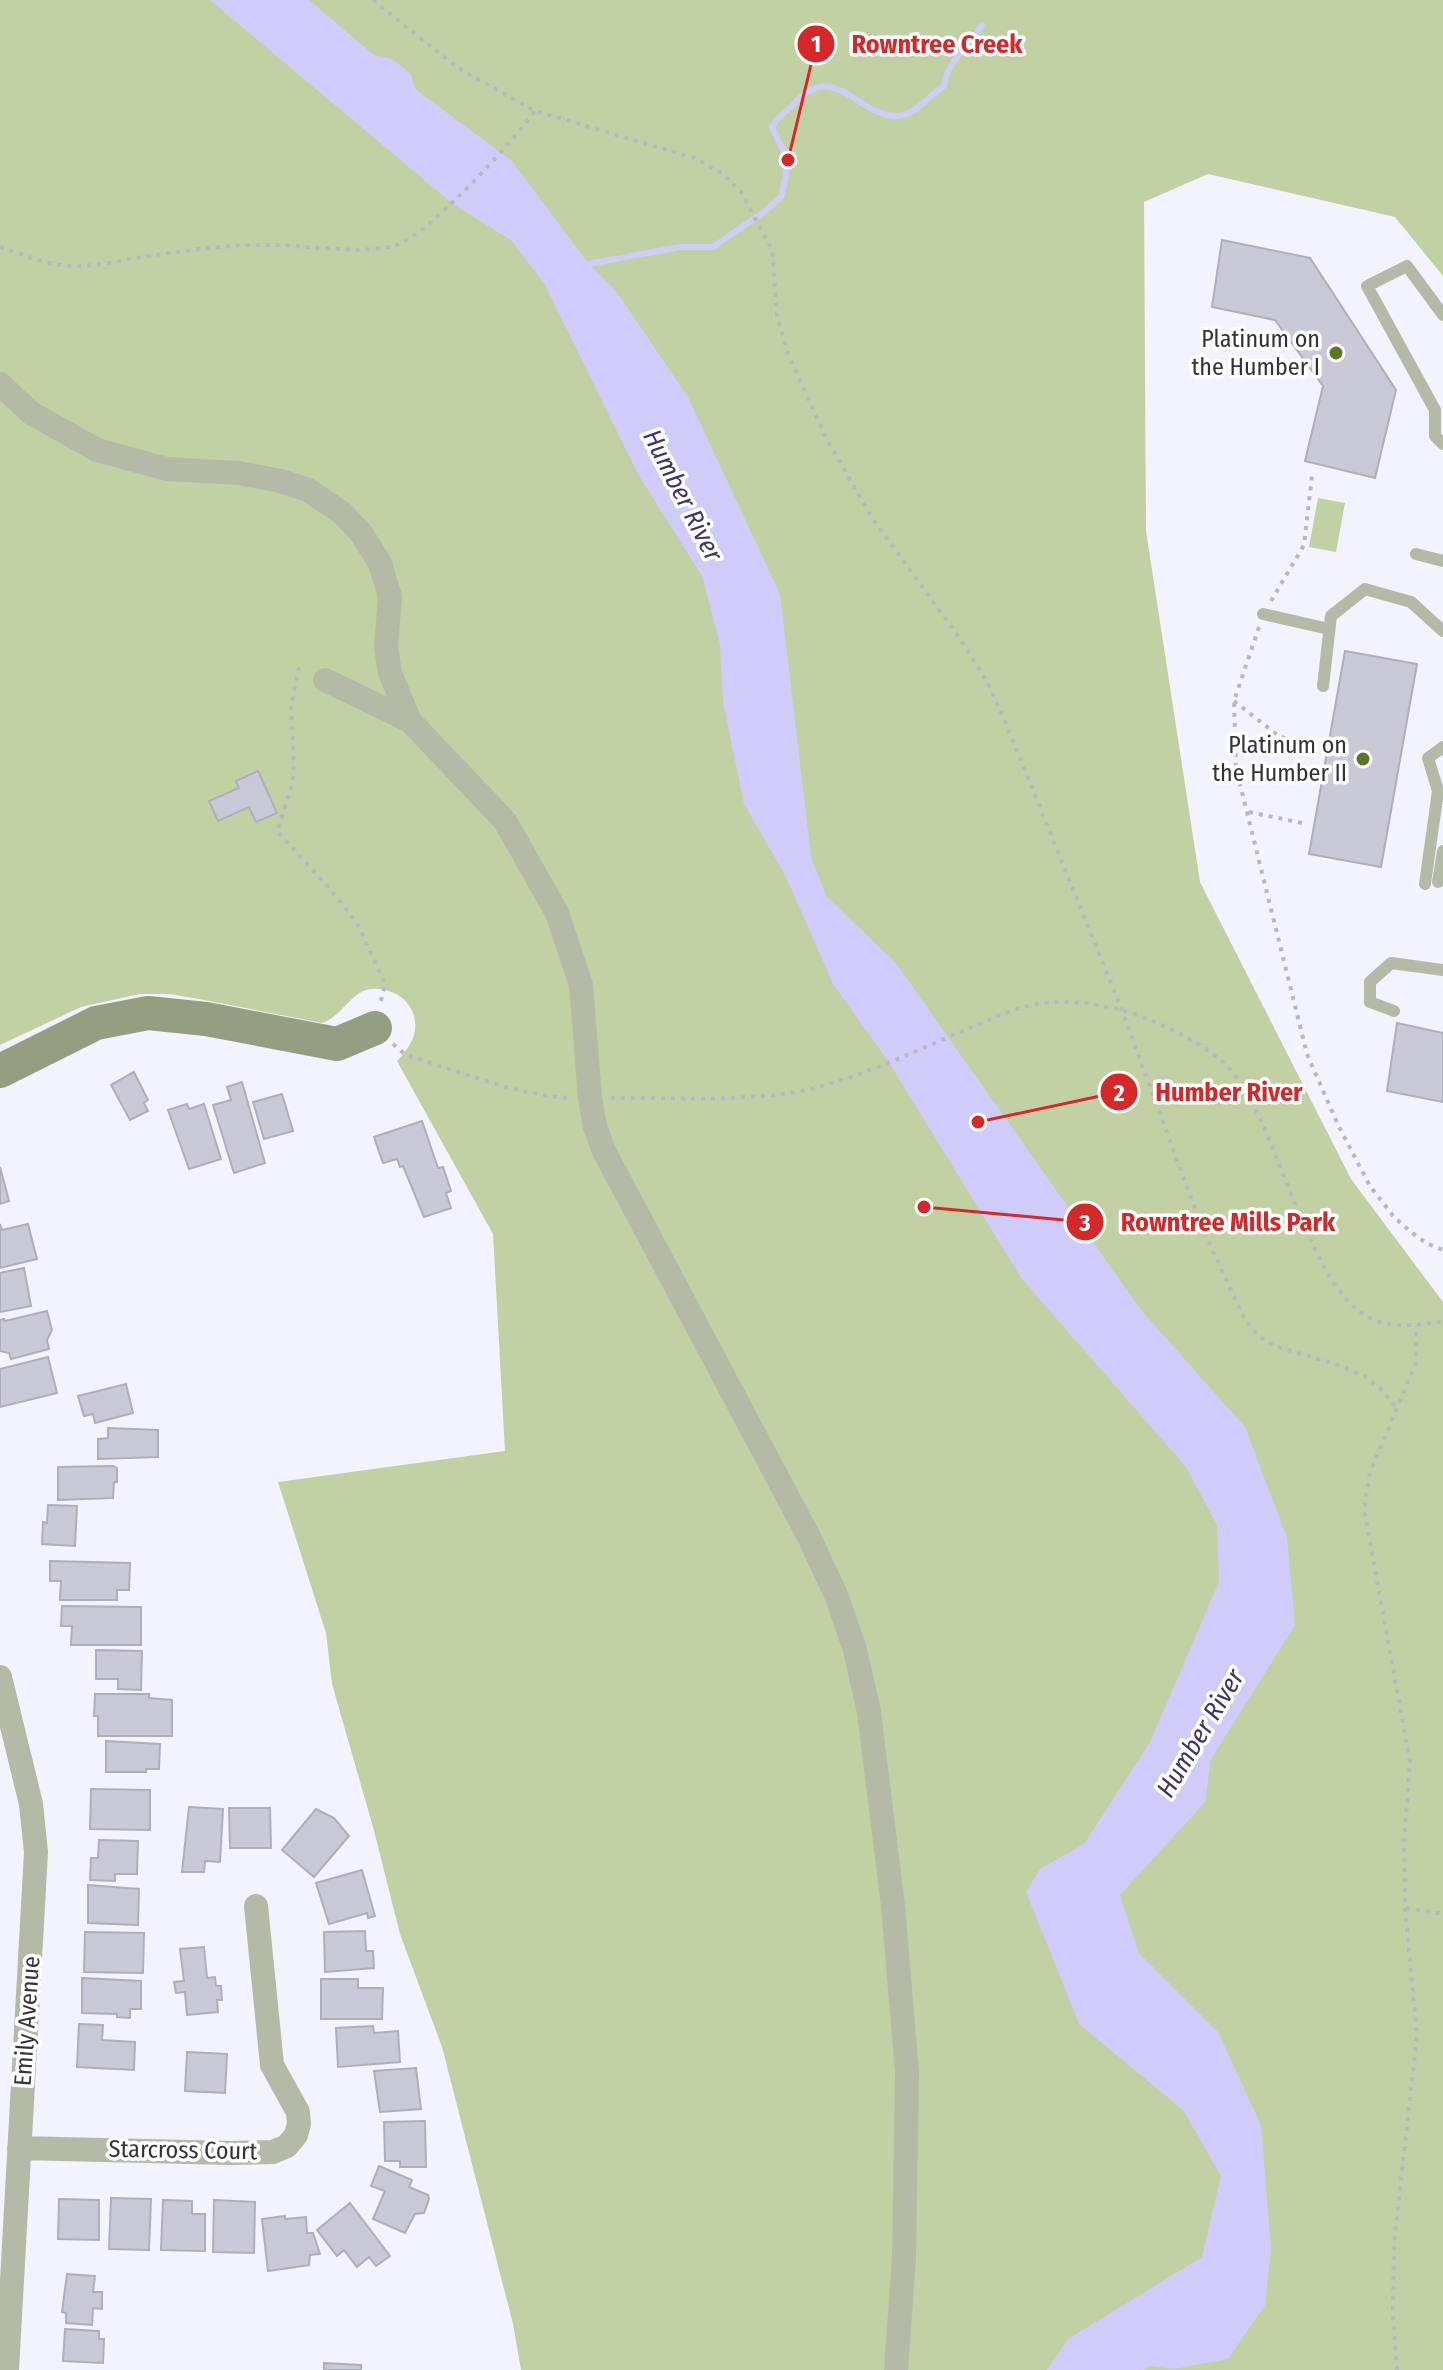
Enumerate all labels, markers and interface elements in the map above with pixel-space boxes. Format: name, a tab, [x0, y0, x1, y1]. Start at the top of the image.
callout: Rowntree Creek	[796, 19, 1039, 69]
text: Rowntree Creek	[851, 29, 1023, 60]
text: 1	[811, 30, 821, 58]
place label: Platinum on the Humber I	[1192, 325, 1320, 381]
marker: Platinum on the Humber I	[1327, 344, 1345, 362]
water label: Humber River	[636, 424, 729, 567]
place label: Platinum on the Humber II	[1212, 731, 1347, 787]
marker: Platinum on the Humber II	[1354, 750, 1372, 768]
callout: Humber River	[1099, 1067, 1318, 1117]
text: Humber River	[1155, 1077, 1303, 1108]
text: 2	[1112, 1079, 1125, 1107]
callout: Rowntree Mills Park	[1065, 1197, 1352, 1247]
text: Rowntree Mills Park	[1121, 1207, 1336, 1238]
text: 3	[1078, 1209, 1091, 1237]
water label: Humber River	[1150, 1663, 1251, 1803]
street label: Emily Avenue	[8, 1955, 46, 2087]
street label: Starcross Court	[108, 2135, 258, 2165]

